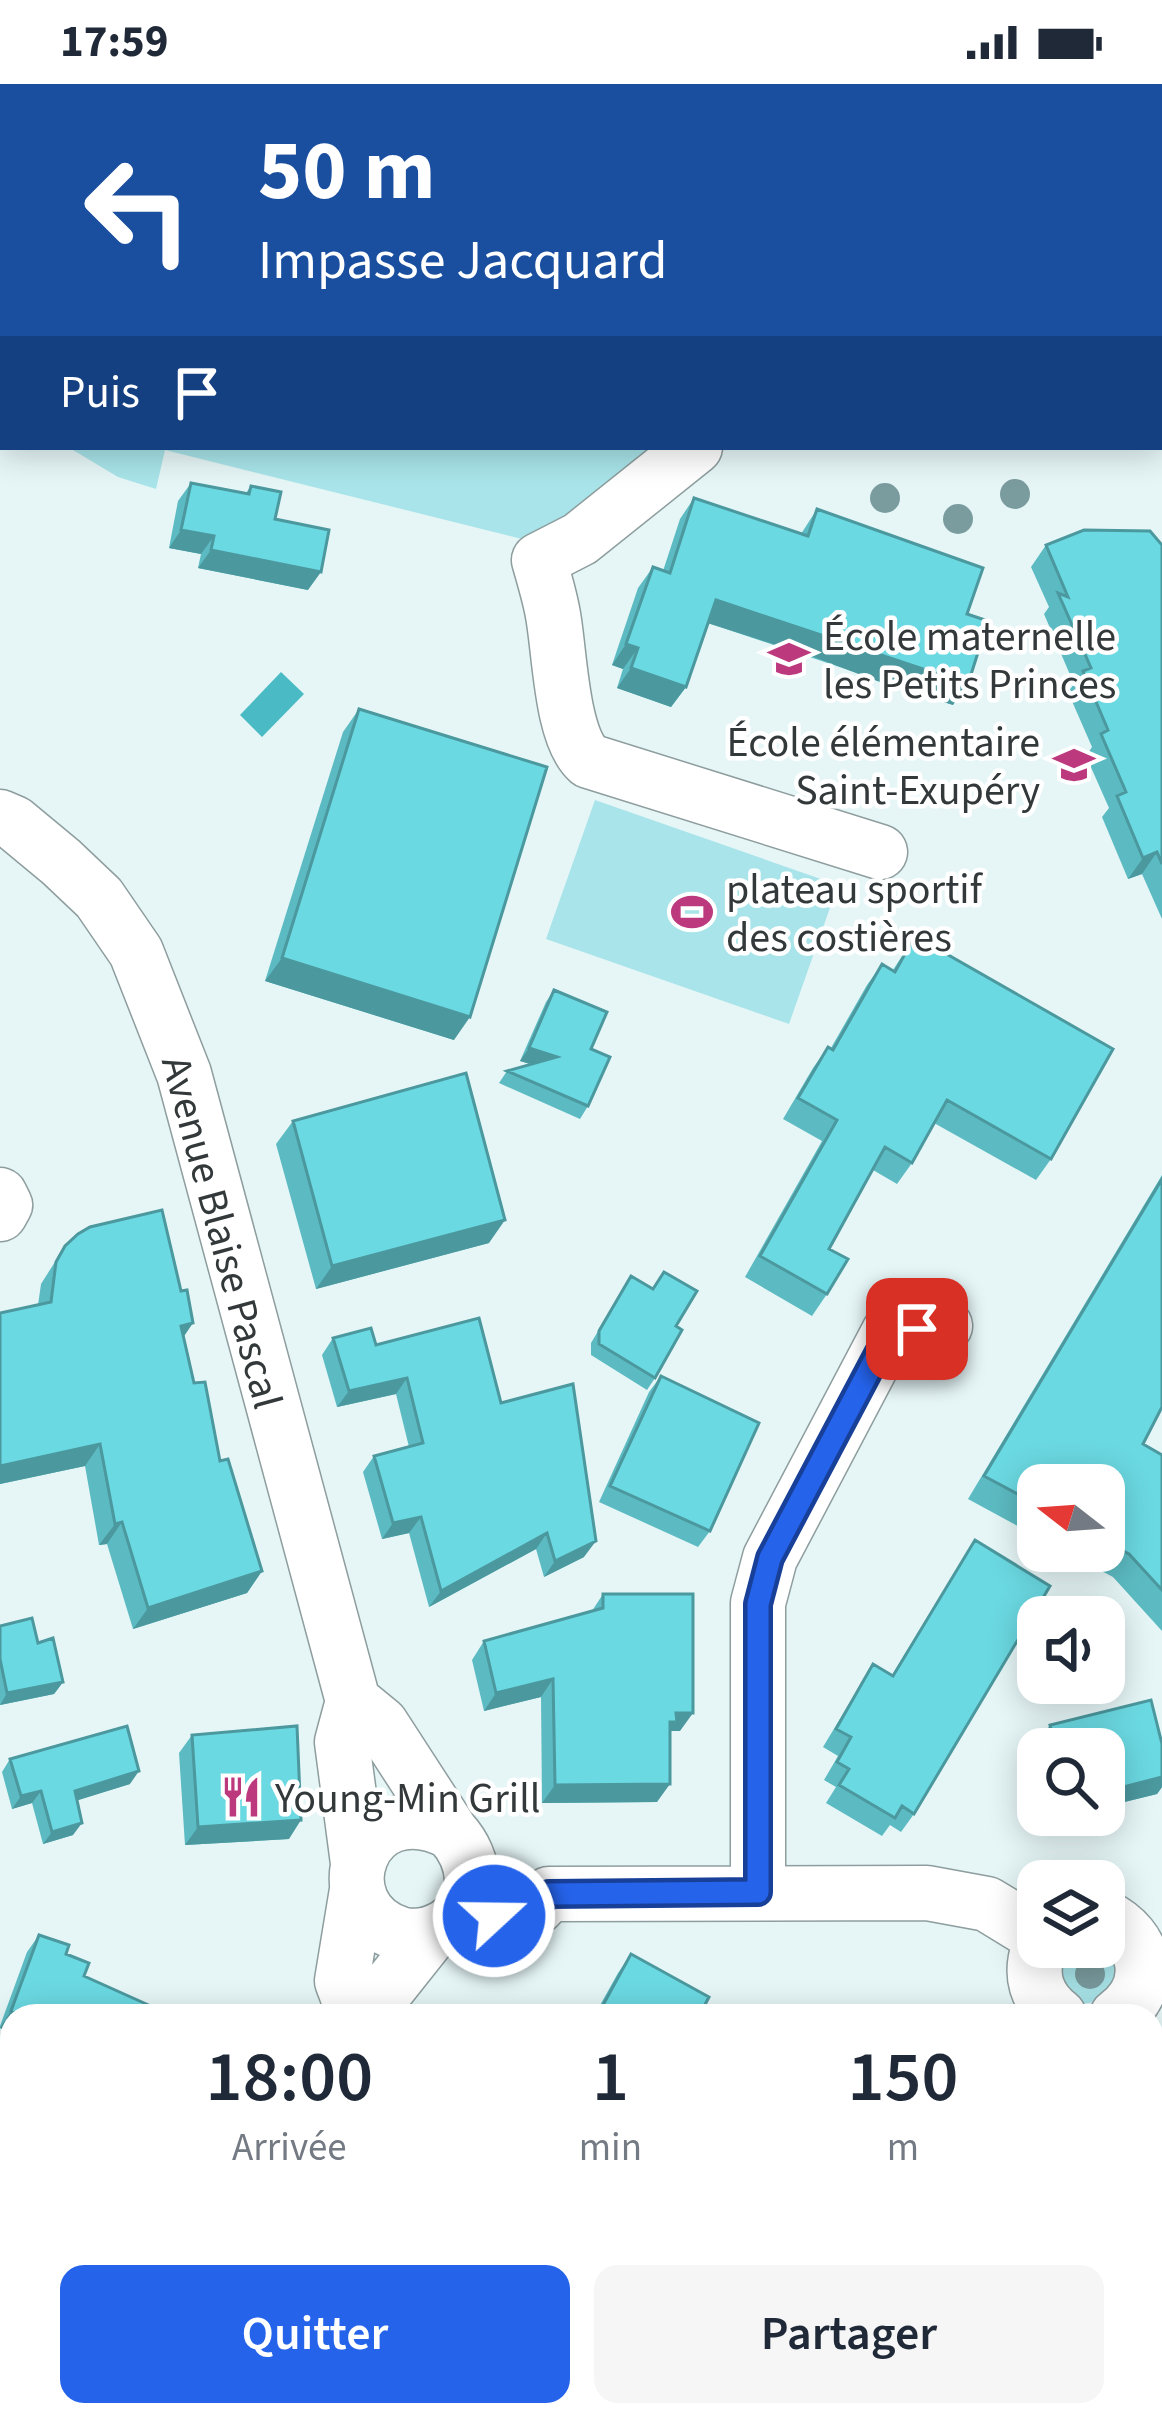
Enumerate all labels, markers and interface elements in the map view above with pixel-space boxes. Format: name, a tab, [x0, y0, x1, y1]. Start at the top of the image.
text: 17:59	[60, 10, 169, 74]
text: 50 m	[258, 112, 436, 232]
icon: left	[60, 132, 216, 288]
text: Impasse Jacquard	[258, 223, 668, 300]
icon: arrive	[164, 360, 230, 426]
text: Puis	[60, 361, 140, 425]
place label: École maternelle les Petits Princes	[823, 607, 1116, 715]
school or university icon: École maternelle les Petits Princes	[766, 636, 812, 682]
place label: École élémentaire Saint-Exupéry	[727, 713, 1040, 821]
school or university icon: École élémentaire Saint-Exupéry	[1051, 742, 1097, 788]
place label: plateau sportif des costières	[726, 860, 984, 968]
sports icon: plateau sportif des costières	[669, 889, 715, 935]
street label: Avenue Blaise Pascal	[145, 1049, 297, 1416]
pin	[866, 1278, 968, 1380]
icon: arrive	[884, 1296, 950, 1362]
north arrow	[1017, 1464, 1125, 1572]
map controls	[1017, 1464, 1125, 1968]
button: sound	[1017, 1596, 1125, 1704]
button: search	[1017, 1728, 1125, 1836]
place label: Young-Min Grill	[274, 1769, 541, 1829]
restaurant icon: Young-Min Grill	[218, 1774, 264, 1820]
position arrow	[431, 1853, 557, 1979]
button: layers	[1017, 1860, 1125, 1968]
text: 18:00	[206, 2026, 373, 2129]
text: 1	[592, 2026, 629, 2129]
text: 150	[848, 2026, 958, 2129]
text: Arrivée	[232, 2120, 347, 2176]
text: min	[579, 2120, 642, 2176]
text: m	[887, 2120, 919, 2176]
button: Quitter	[60, 2265, 570, 2403]
button: Partager	[594, 2265, 1104, 2403]

